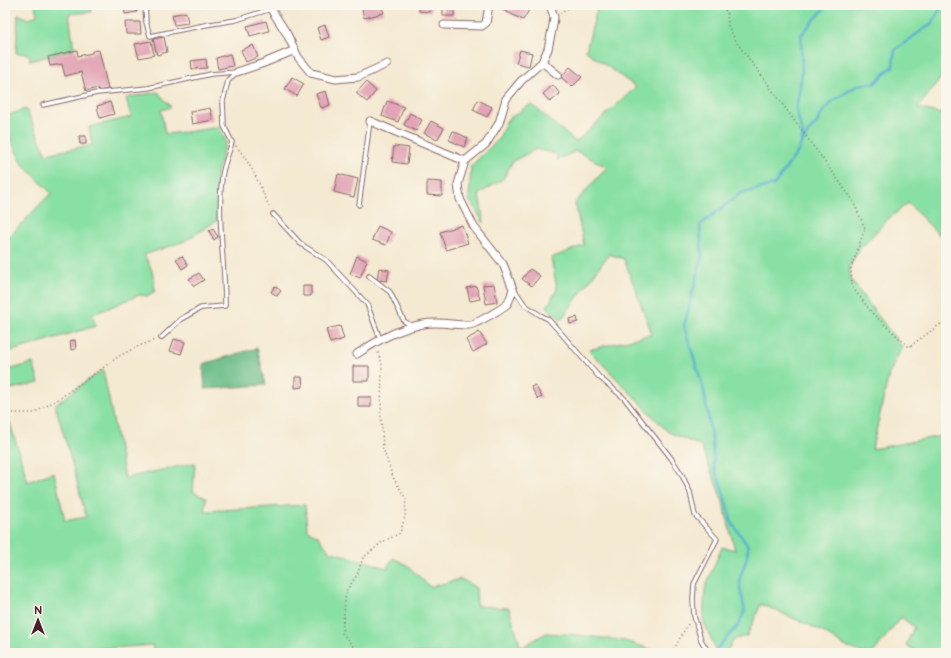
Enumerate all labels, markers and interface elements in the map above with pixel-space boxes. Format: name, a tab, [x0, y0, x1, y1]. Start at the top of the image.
north arrow	[18, 600, 58, 640]
text: N	[34, 604, 42, 617]

